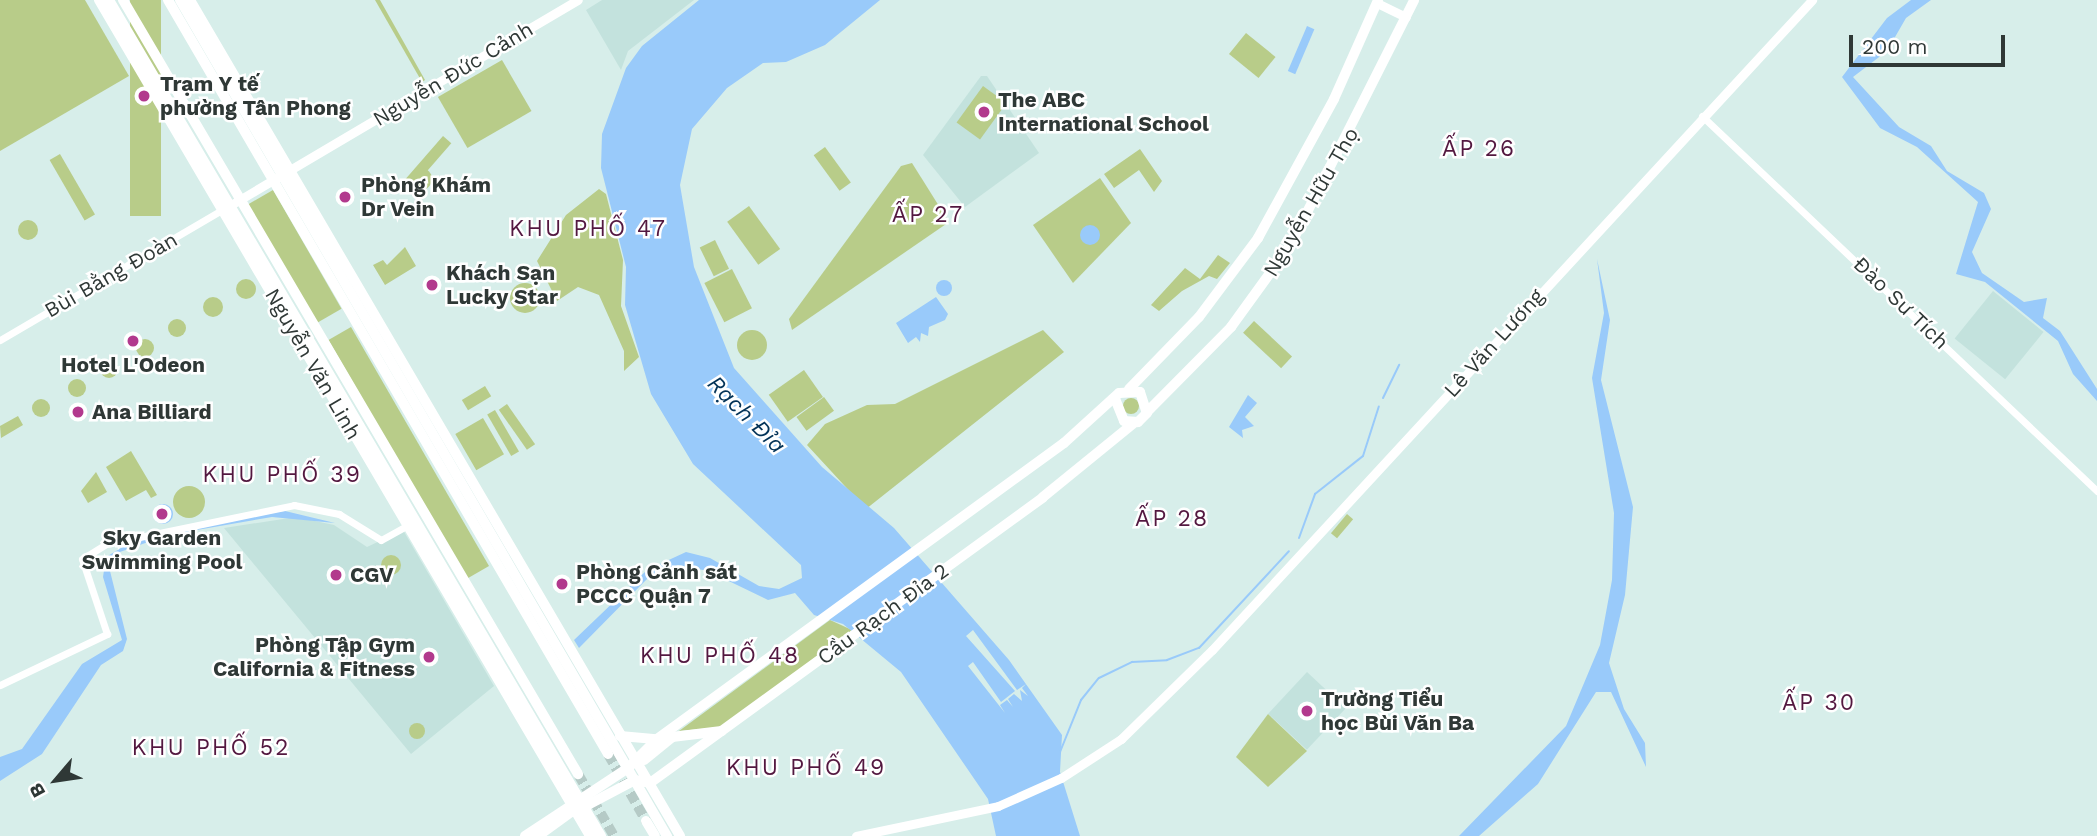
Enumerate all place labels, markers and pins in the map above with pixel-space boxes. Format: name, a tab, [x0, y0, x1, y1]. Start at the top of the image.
place label: Trạm Y tế phường Tân Phong	[160, 71, 351, 121]
marker: Trạm Y tế phường Tân Phong	[134, 86, 154, 106]
place label: The ABC International School	[998, 87, 1209, 137]
marker: The ABC International School	[976, 104, 992, 120]
place label: Phòng Khám Dr Vein	[361, 172, 491, 222]
marker: Phòng Khám Dr Vein	[335, 187, 355, 207]
place label: Khách Sạn Lucky Star	[446, 260, 558, 310]
marker: Khách Sạn Lucky Star	[424, 277, 440, 293]
marker: Hotel L'Odeon	[125, 333, 141, 349]
place label: Hotel L'Odeon	[61, 352, 205, 378]
place label: Ana Billiard	[92, 399, 212, 425]
marker: Ana Billiard	[70, 404, 86, 420]
marker: Sky Garden Swimming Pool	[154, 506, 170, 522]
place label: Sky Garden Swimming Pool	[82, 525, 242, 575]
place label: Phòng Cảnh sát PCCC Quận 7	[576, 559, 737, 609]
place label: CGV	[350, 562, 394, 588]
marker: CGV	[328, 567, 344, 583]
marker: Phòng Cảnh sát PCCC Quận 7	[554, 576, 570, 592]
place label: Phòng Tập Gym California & Fitness	[213, 632, 415, 682]
marker: Phòng Tập Gym California & Fitness	[421, 649, 437, 665]
place label: Trường Tiểu học Bùi Văn Ba	[1321, 686, 1475, 736]
marker: Trường Tiểu học Bùi Văn Ba	[1299, 703, 1315, 719]

